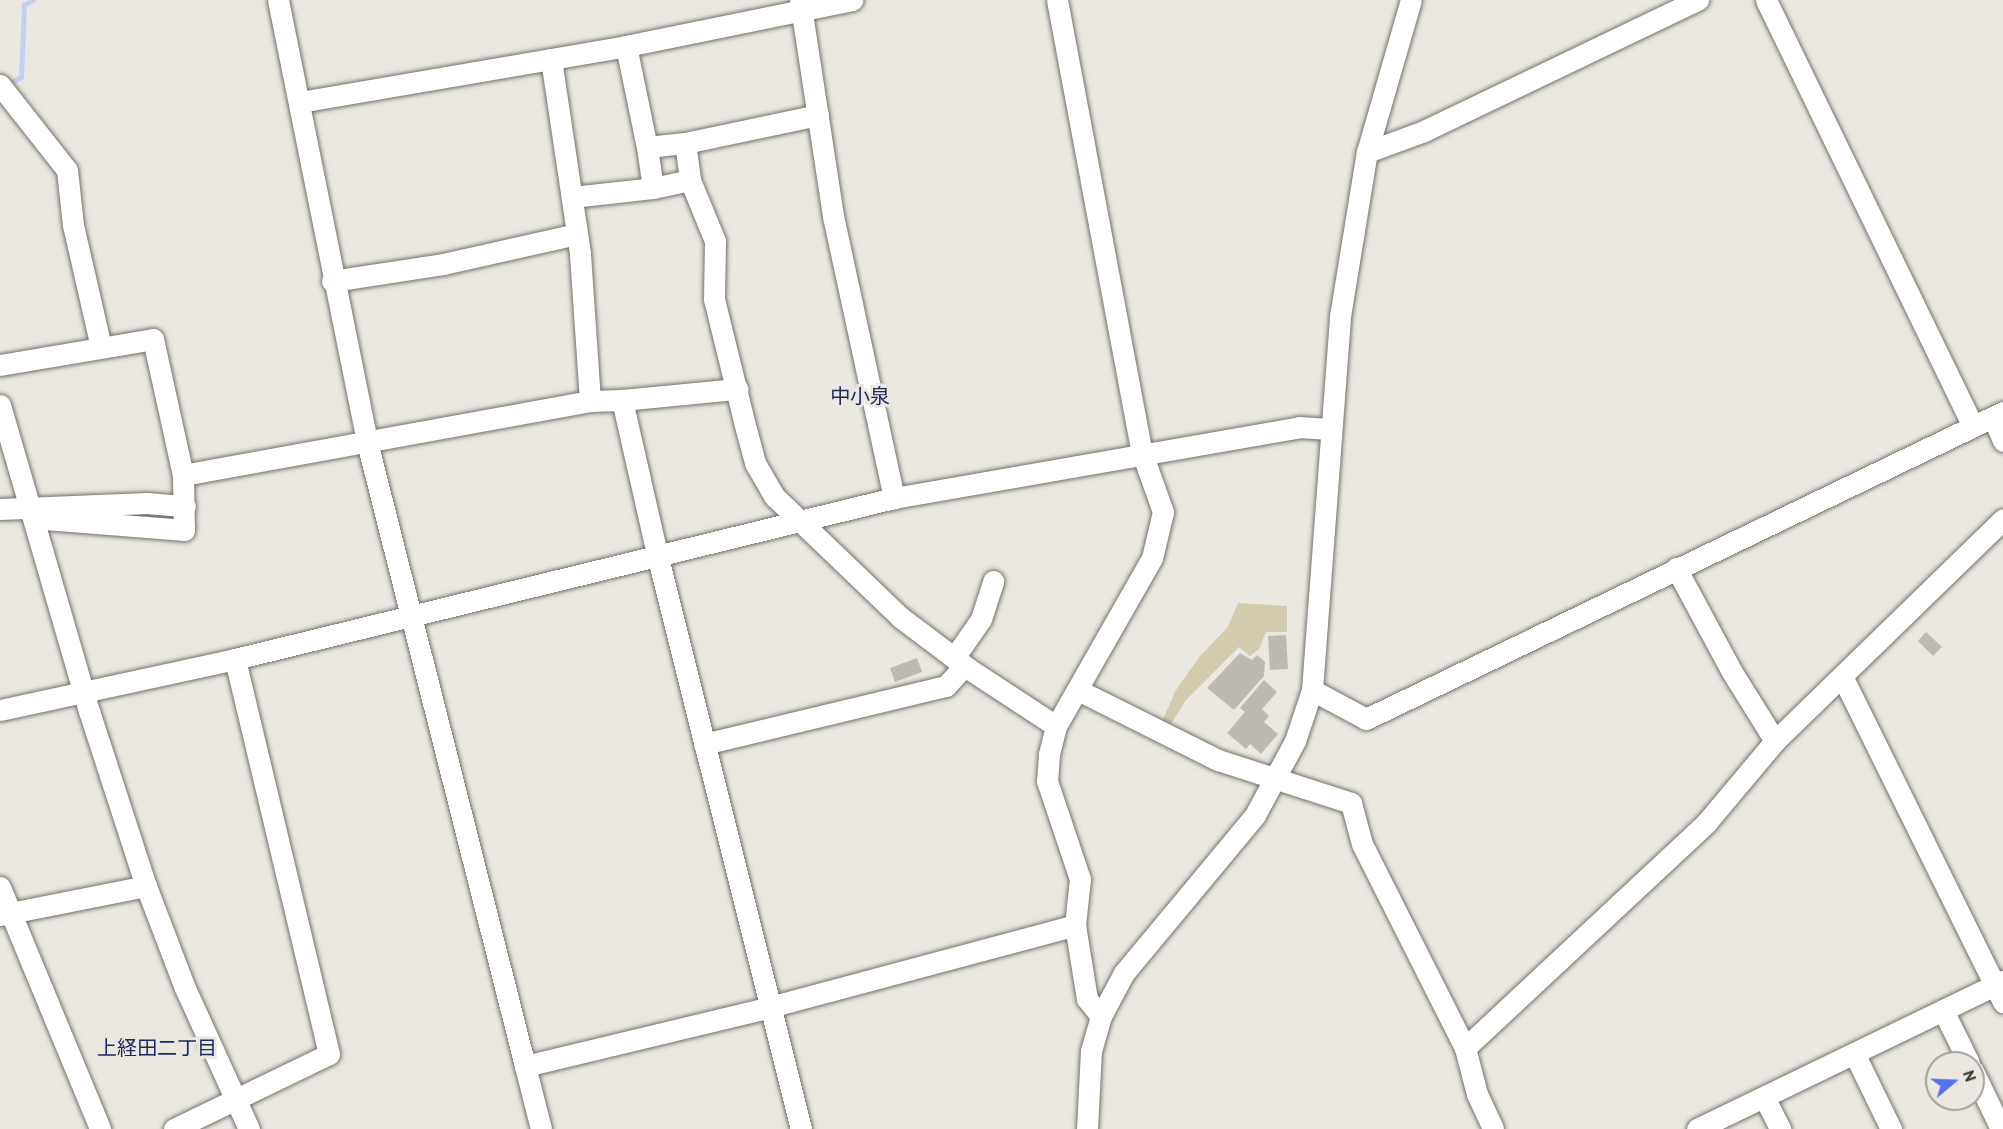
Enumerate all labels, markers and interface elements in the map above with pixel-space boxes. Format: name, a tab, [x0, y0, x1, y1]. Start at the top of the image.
district label: 中小泉	[830, 384, 890, 408]
district label: 上経田二丁目	[97, 1036, 217, 1060]
north arrow	[1925, 1051, 1985, 1111]
text: N	[1959, 1068, 1981, 1084]

